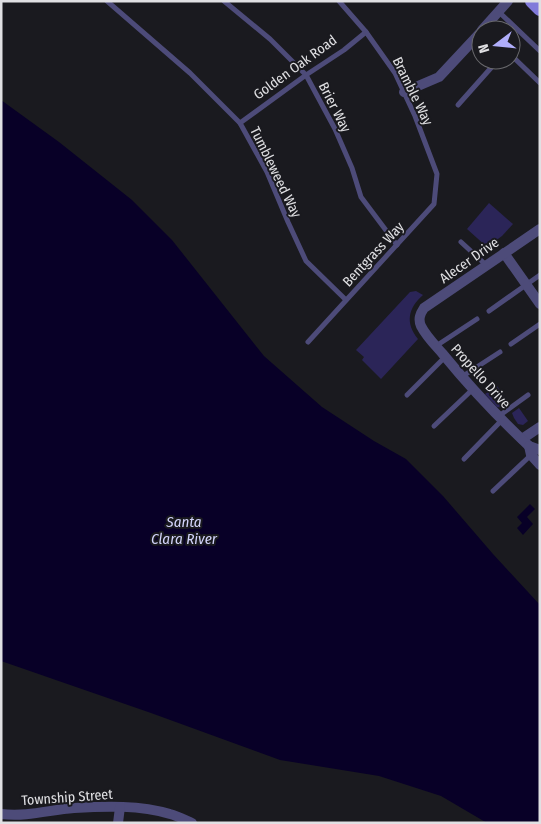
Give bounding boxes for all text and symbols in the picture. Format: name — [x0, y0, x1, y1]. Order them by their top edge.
north arrow — [471, 20, 521, 70]
street label: Golden Oak Road — [250, 32, 340, 103]
text: N — [475, 42, 493, 55]
street label: Bramble Way — [389, 54, 437, 129]
street label: Brier Way — [315, 79, 355, 136]
street label: Tumbleweed Way — [246, 124, 305, 221]
street label: Bentgrass Way — [339, 218, 408, 290]
street label: Alecer Drive — [436, 234, 502, 287]
street label: Propello Drive — [447, 341, 514, 412]
water label: Santa Clara River — [151, 513, 218, 548]
street label: Township Street — [21, 786, 114, 809]

